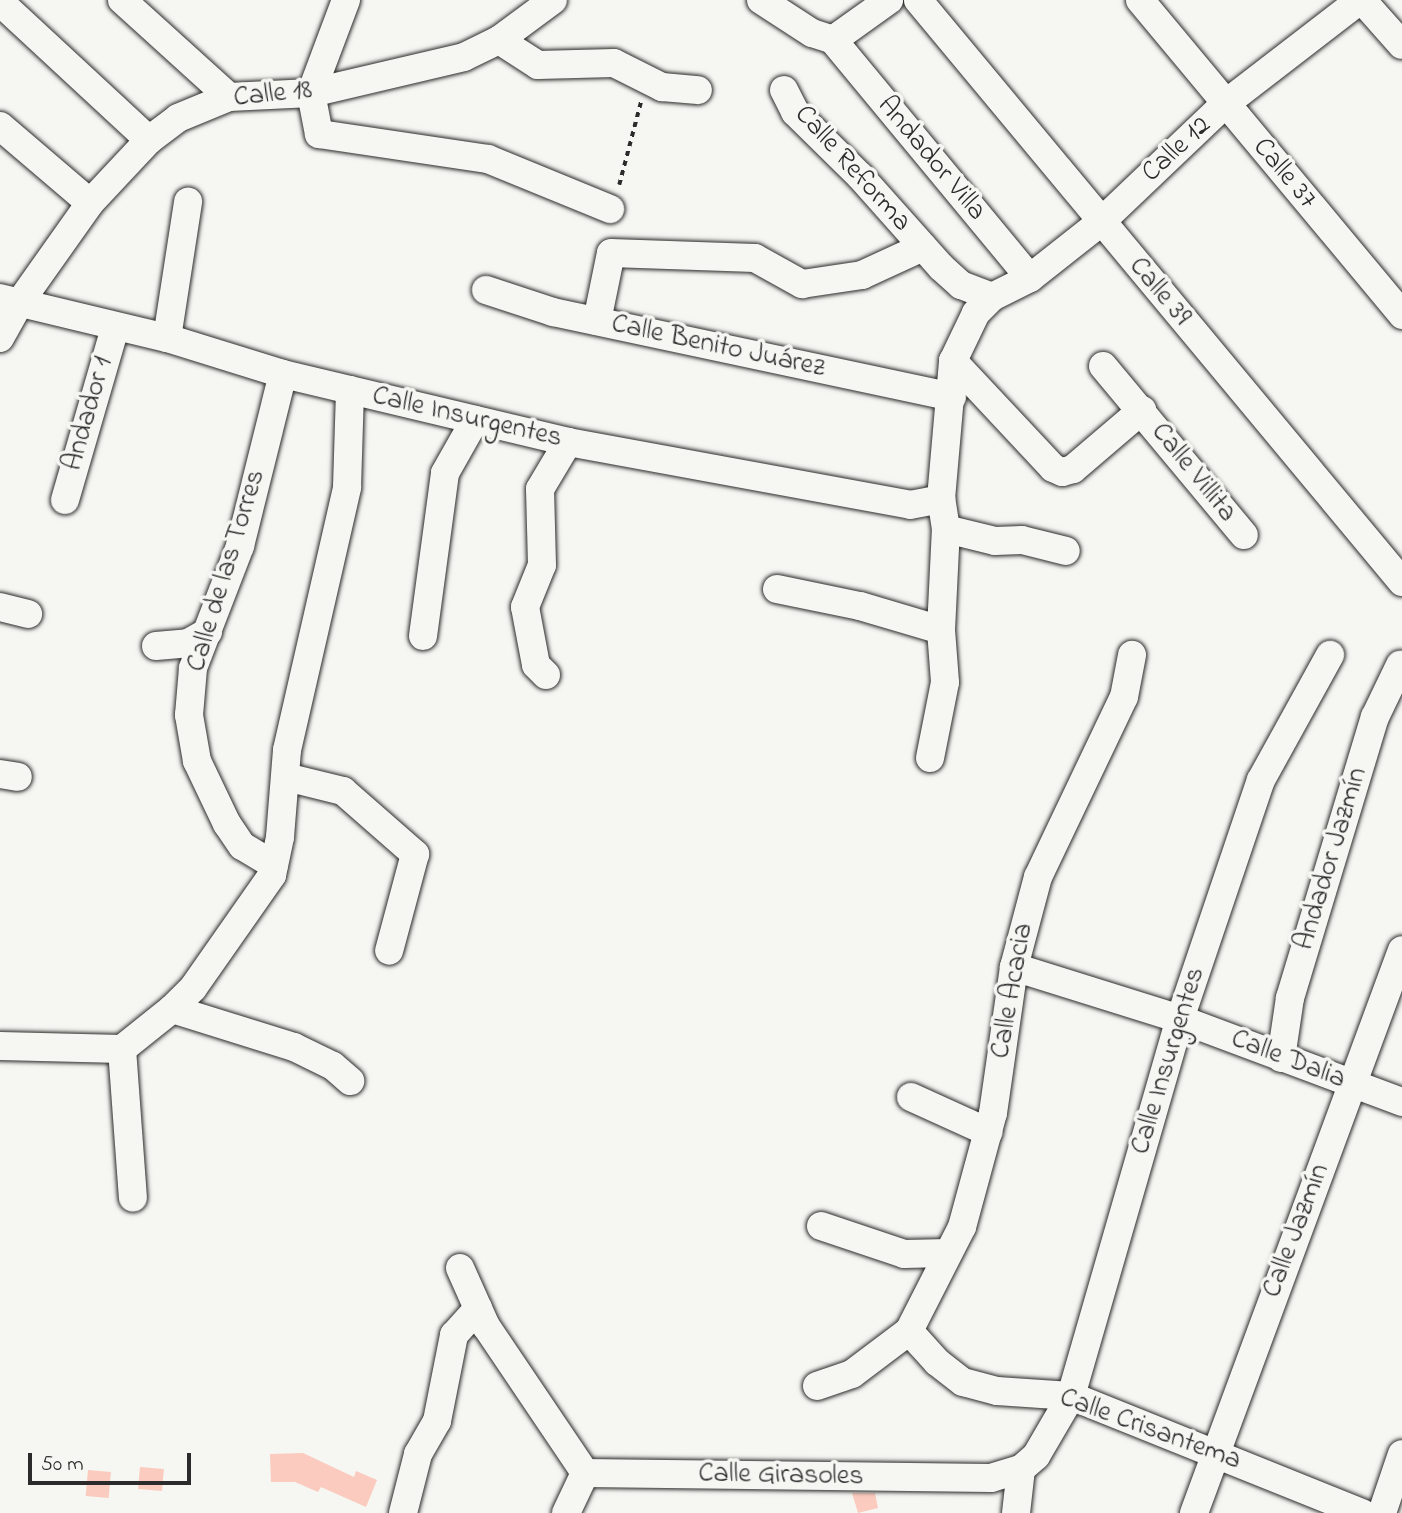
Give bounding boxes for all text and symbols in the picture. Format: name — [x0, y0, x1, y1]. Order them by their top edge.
street label: Calle 18 — [232, 74, 314, 116]
street label: Andador Villa — [869, 90, 993, 228]
street label: Calle Reforma — [786, 99, 918, 239]
street label: Calle 12 — [1135, 110, 1219, 190]
street label: Calle 37 — [1245, 132, 1323, 216]
street label: Calle 39 — [1121, 251, 1197, 333]
street label: Calle Benito Juárez — [608, 308, 828, 386]
street label: Andador 1 — [57, 353, 121, 475]
street label: Calle Insurgentes — [369, 380, 565, 456]
street label: Calle Villita — [1143, 417, 1243, 529]
street label: Calle de las Torres — [180, 466, 274, 676]
street label: Andador Jazmín — [1288, 764, 1376, 954]
street label: Calle Acacia — [985, 921, 1041, 1061]
street label: Calle Insurgentes — [1125, 963, 1213, 1159]
street label: Calle Dalia — [1226, 1023, 1350, 1097]
street label: Calle Jazmín — [1256, 1159, 1338, 1303]
street label: Calle Crisantema — [1055, 1382, 1245, 1478]
scale bar — [32, 1440, 194, 1484]
text: 50 m — [41, 1450, 84, 1480]
street label: Calle Girasoles — [698, 1458, 864, 1494]

